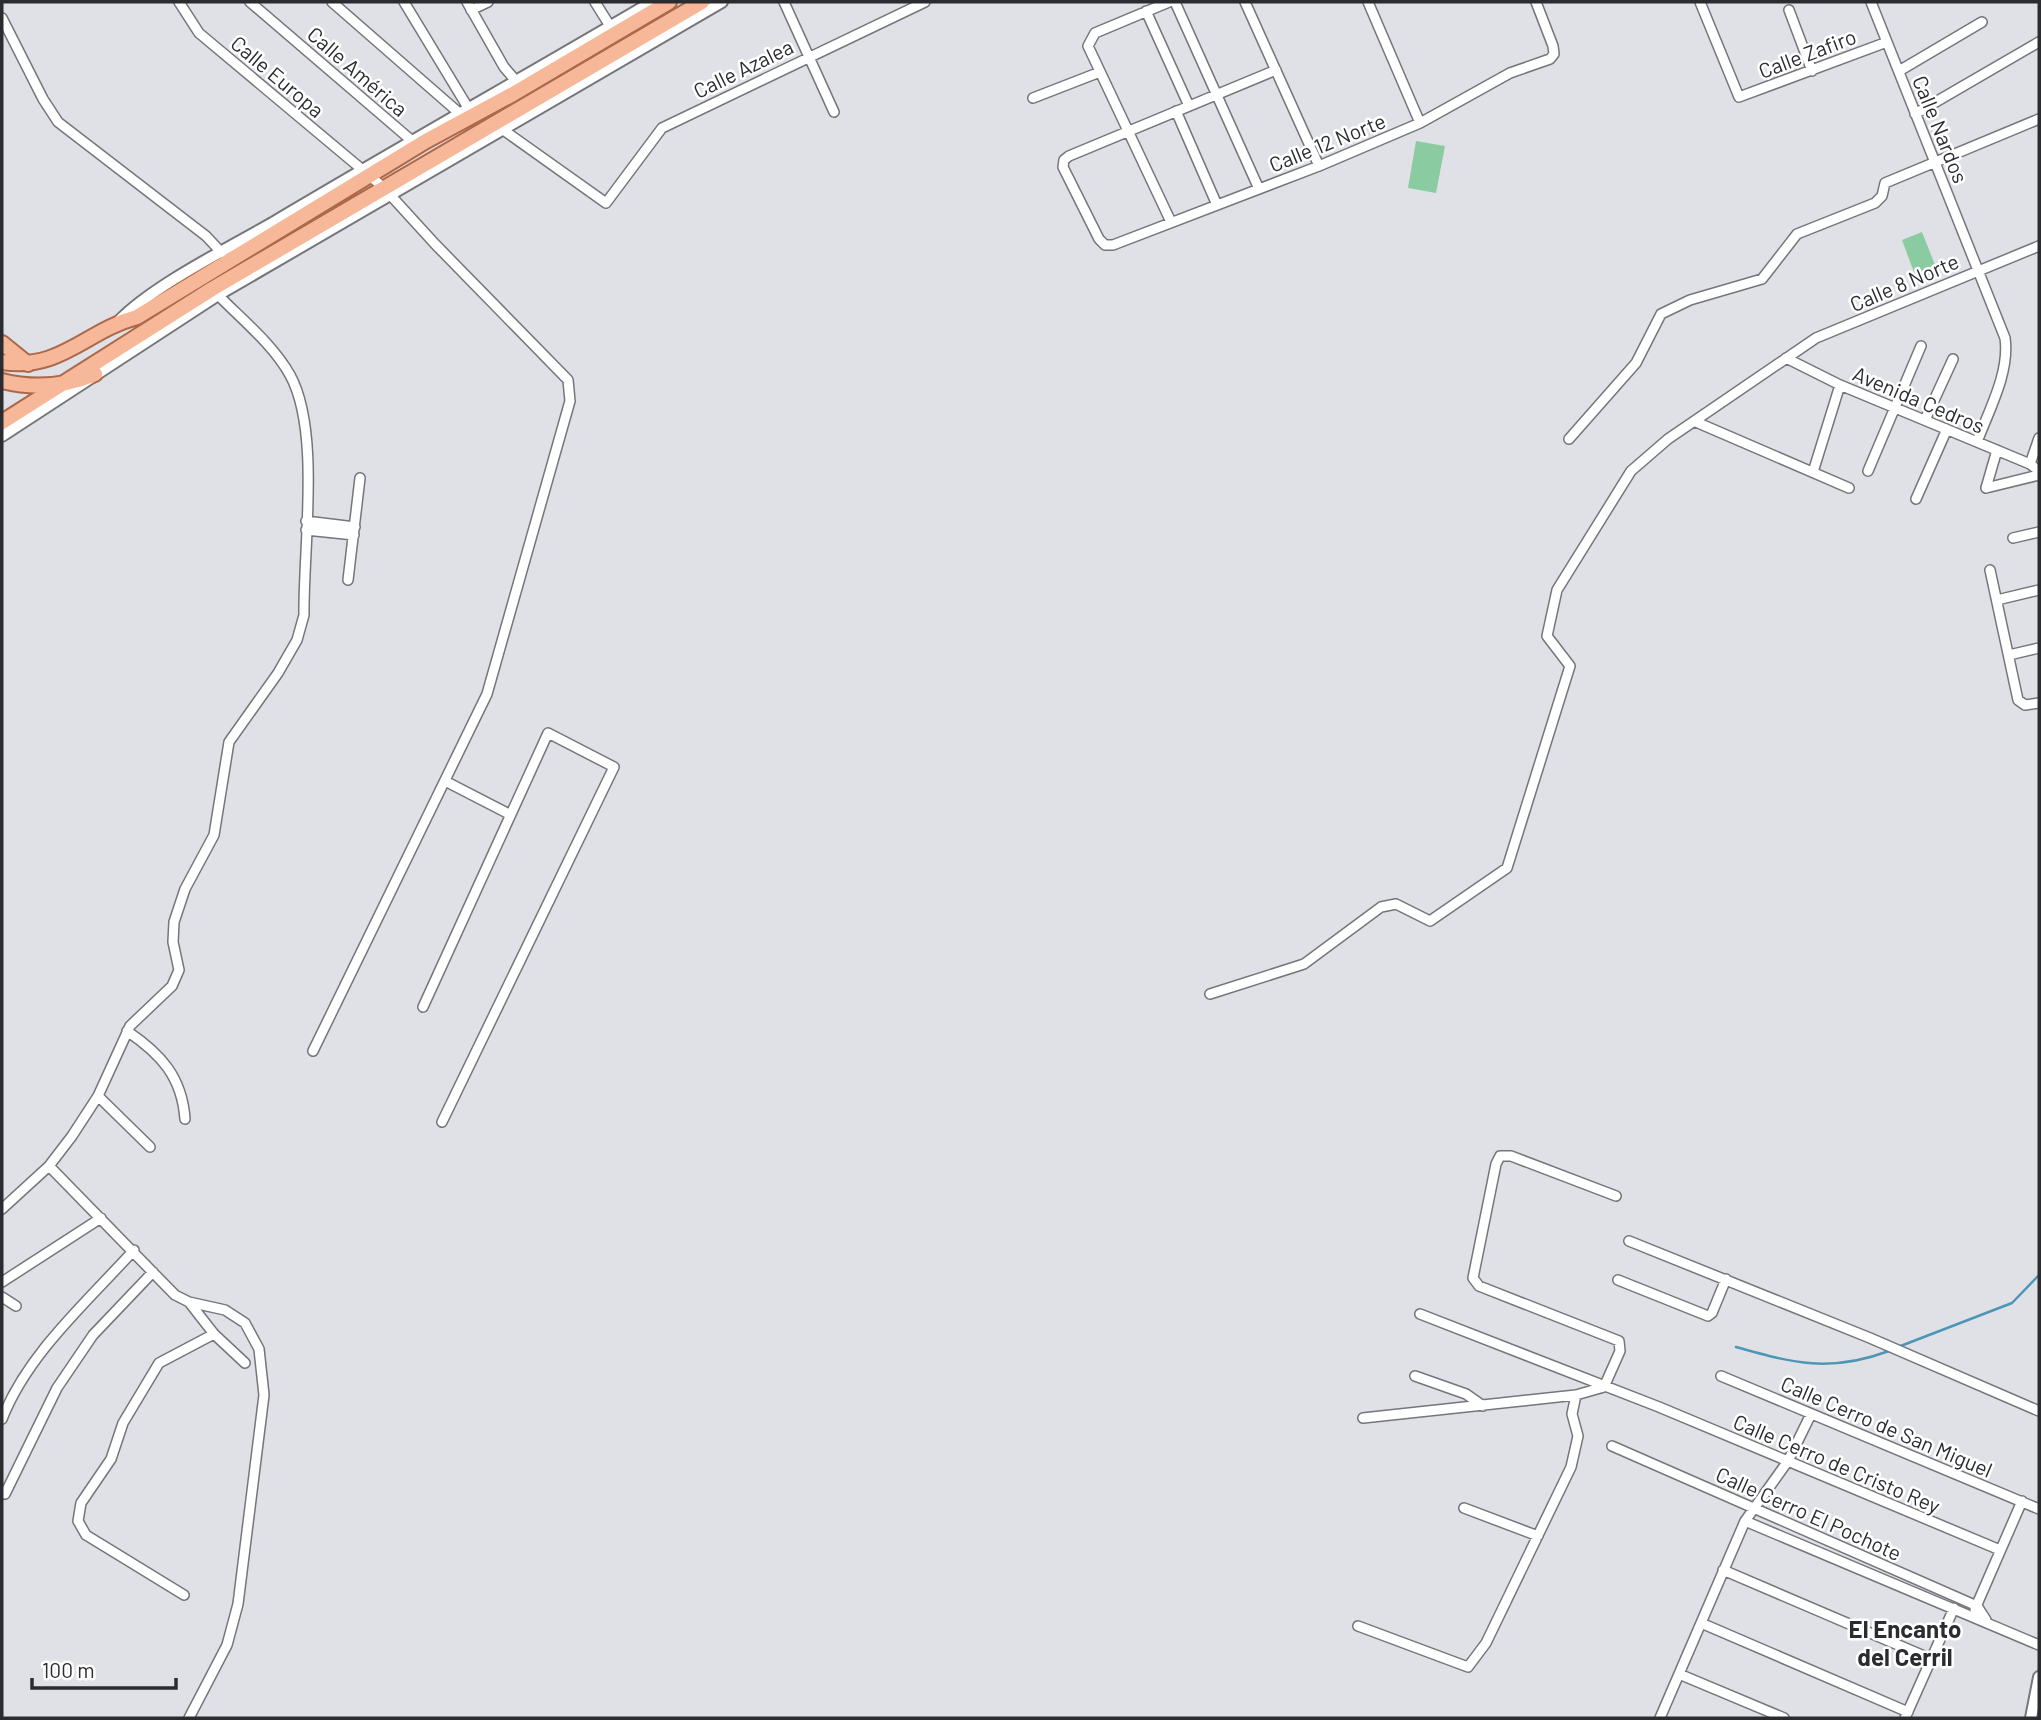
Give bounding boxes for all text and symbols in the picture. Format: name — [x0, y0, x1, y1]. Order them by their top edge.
street label: Calle América — [303, 21, 413, 121]
street label: Calle Zafiro — [1755, 23, 1859, 83]
street label: Calle Europa — [226, 30, 330, 122]
street label: Calle Azalea — [689, 33, 797, 103]
street label: Calle Nardos — [1908, 72, 1974, 186]
street label: Calle 12 Norte — [1265, 107, 1389, 177]
street label: Calle 8 Norte — [1846, 248, 1962, 316]
street label: Avenida Cedros — [1849, 360, 1989, 438]
street label: Calle Cerro de San Miguel — [1777, 1370, 1997, 1482]
street label: Calle Cerro de Cristo Rey — [1730, 1408, 1944, 1518]
street label: Calle Cerro El Pochote — [1712, 1461, 1906, 1565]
district label: El Encanto del Cerril — [1849, 1614, 1961, 1671]
scale bar — [32, 1646, 175, 1690]
text: 100 m — [42, 1657, 95, 1682]

